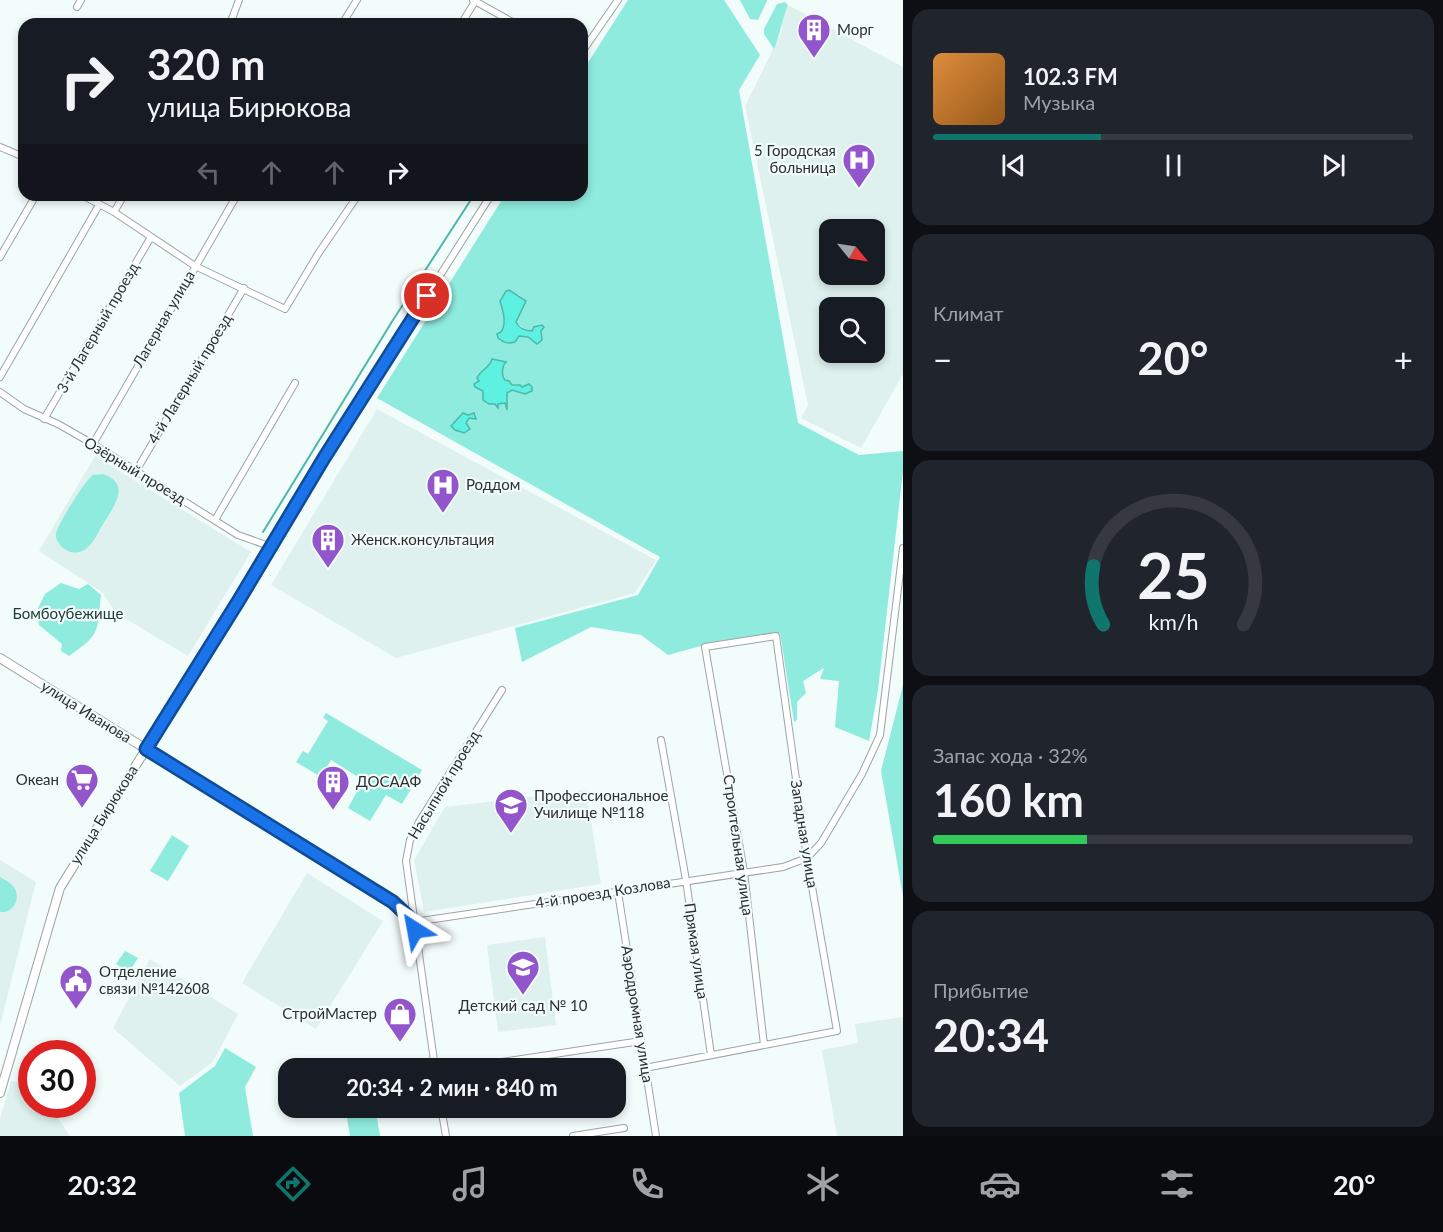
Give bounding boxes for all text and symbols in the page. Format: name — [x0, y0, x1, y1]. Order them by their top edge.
building icon: Морг — [796, 12, 832, 59]
place label: Морг — [837, 20, 874, 38]
text: 320 m — [147, 39, 265, 89]
icon: right — [48, 42, 126, 120]
text: 102.3 FM — [1023, 63, 1118, 90]
text: улица Бирюкова — [147, 90, 352, 123]
text: Музыка — [1023, 90, 1095, 114]
place label: 5 Городская больница — [754, 141, 836, 176]
hospital icon: 5 Городская больница — [841, 142, 877, 189]
icon: previous — [997, 149, 1030, 182]
icon: pause — [1157, 149, 1190, 182]
icon: next — [1317, 149, 1350, 182]
icon: left — [192, 156, 225, 189]
icon: ahead — [255, 156, 288, 189]
icon: ahead — [318, 156, 351, 189]
icon: right — [381, 156, 414, 189]
north arrow — [819, 219, 885, 285]
map controls — [819, 219, 885, 363]
street label: 3-й Лагерный проезд — [52, 259, 142, 396]
street label: Лагерная улица — [128, 267, 198, 371]
pin — [401, 270, 452, 321]
icon: arrive — [410, 279, 443, 312]
button: search — [819, 297, 885, 363]
text: Климат — [933, 301, 1004, 325]
street label: 4-й Лагерный проезд — [143, 310, 235, 447]
text: 20° — [1138, 331, 1208, 385]
text: − — [933, 339, 952, 379]
text: + — [1394, 339, 1413, 379]
street label: Озёрный проезд — [81, 433, 190, 508]
hospital icon: Роддом — [425, 467, 461, 514]
place label: Роддом — [466, 475, 520, 493]
building icon: Женск.консультация — [310, 522, 346, 569]
place label: Женск.консультация — [351, 530, 494, 548]
text: 25 — [1137, 537, 1209, 612]
park label: Бомбоубежище — [13, 604, 124, 622]
text: km/h — [1148, 609, 1198, 635]
street label: улица Иванова — [38, 676, 135, 746]
street label: Насыпной проезд — [404, 727, 483, 842]
text: Запас хода · 32% — [933, 743, 1088, 767]
supermarket icon: Океан — [64, 762, 100, 809]
street label: улица Бирюкова — [65, 762, 141, 867]
building icon: ДОСААФ — [315, 764, 351, 811]
place label: Океан — [16, 770, 59, 788]
place label: ДОСААФ — [356, 772, 421, 790]
street label: Строительная улица — [720, 773, 758, 916]
text: 160 km — [933, 773, 1084, 827]
street label: Западная улица — [788, 778, 822, 889]
place label: Профессиональное Училище №118 — [534, 786, 668, 821]
school or university icon: Профессиональное Училище №118 — [493, 787, 529, 834]
street label: 4-й проезд Козлова — [534, 872, 672, 912]
position arrow — [383, 898, 447, 962]
street label: Прямая улица — [681, 902, 713, 1000]
street label: Аэродромная улица — [618, 944, 658, 1084]
school or university icon: Детский сад № 10 — [505, 949, 541, 996]
place label: Отделение связи №142608 — [99, 962, 210, 997]
public building icon: Отделение связи №142608 — [58, 963, 94, 1010]
text: Прибытие — [933, 978, 1029, 1002]
shop icon: СтройМастер — [382, 996, 418, 1043]
place label: Детский сад № 10 — [459, 996, 588, 1014]
place label: СтройМастер — [282, 1004, 377, 1022]
text: 20:34 — [933, 1008, 1049, 1062]
speed limit sign: 30 — [18, 1040, 96, 1118]
text: 20:34 · 2 мин · 840 m — [346, 1074, 558, 1101]
icon: directions — [272, 1163, 314, 1205]
icon: music — [449, 1163, 491, 1205]
icon: phone — [626, 1163, 668, 1205]
icon: climate — [802, 1163, 844, 1205]
icon: car — [979, 1163, 1021, 1205]
icon: filters — [1156, 1163, 1198, 1205]
text: 20:32 — [67, 1168, 137, 1201]
text: 20° — [1333, 1168, 1375, 1201]

